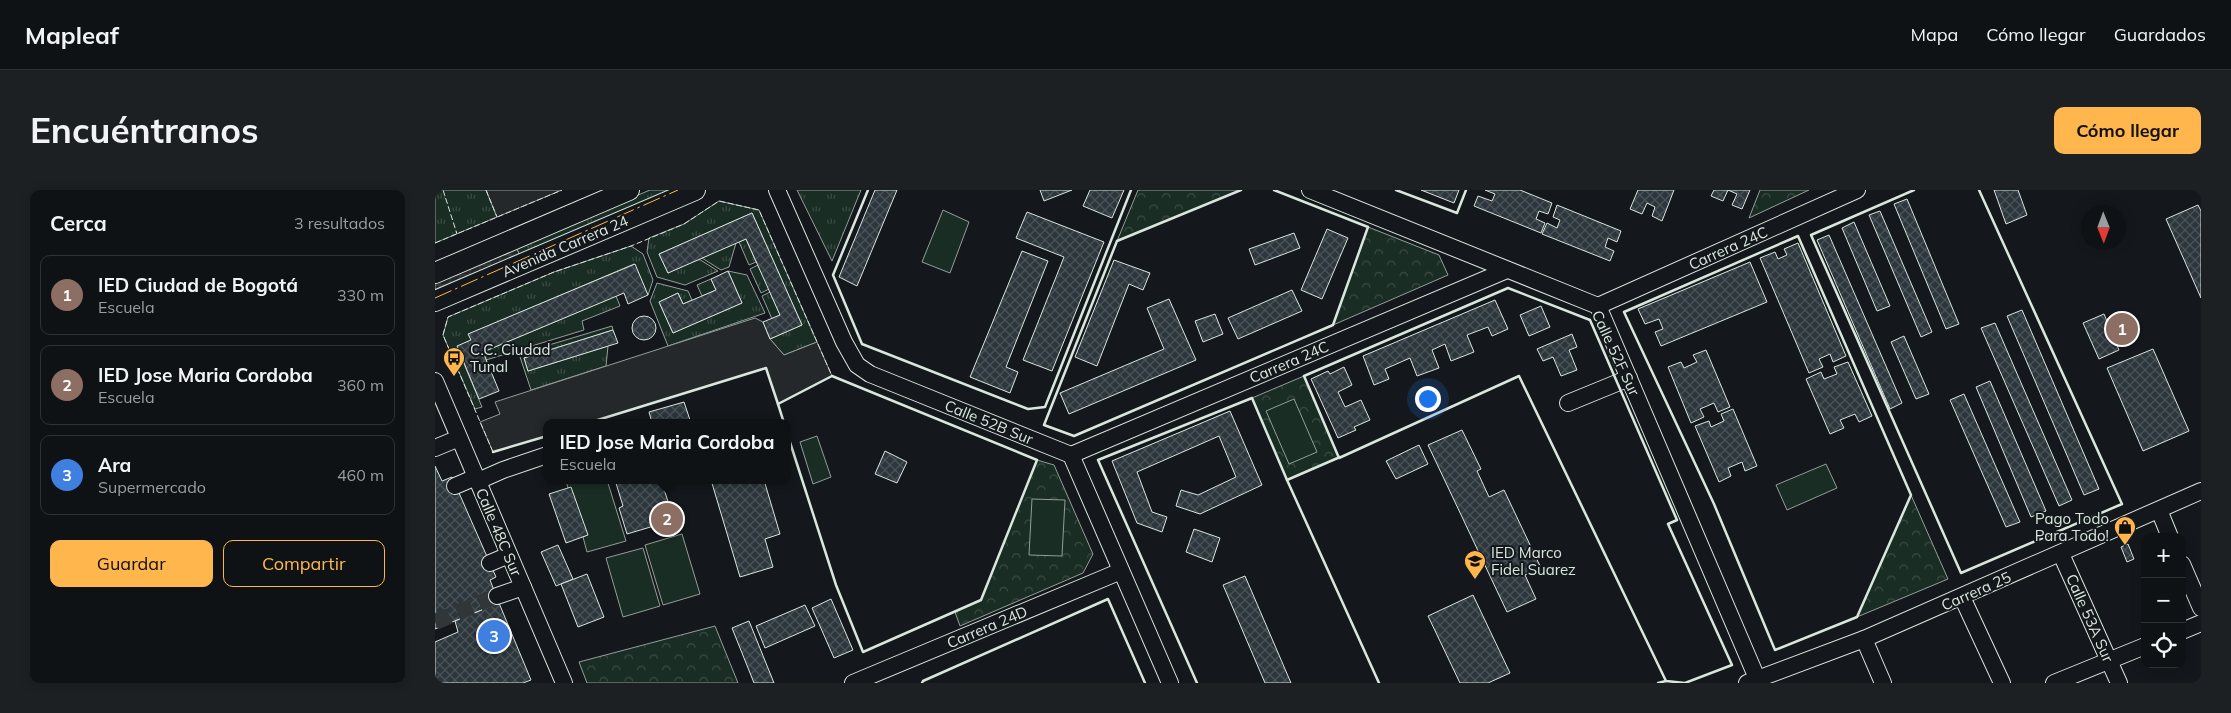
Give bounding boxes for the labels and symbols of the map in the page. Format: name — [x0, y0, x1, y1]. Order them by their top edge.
north arrow — [2081, 205, 2126, 250]
street label: Avenida Carrera 24 — [499, 211, 631, 281]
street label: Carrera 24C — [1686, 222, 1770, 274]
street label: Calle 52F Sur — [1588, 307, 1644, 399]
pin: 1 — [2106, 310, 2138, 348]
street label: Carrera 24C — [1246, 337, 1332, 387]
place label: C.C. Ciudad Tunal — [470, 340, 551, 376]
bus stop icon: C.C. Ciudad Tunal — [442, 346, 466, 377]
your location — [1415, 386, 1441, 412]
street label: Calle 52B Sur — [942, 396, 1037, 449]
street label: Calle 48C Sur — [472, 485, 526, 579]
pin: 2 — [651, 500, 683, 538]
place label: Pago Todo Para Todo! — [2035, 509, 2109, 545]
shop icon: Pago Todo Para Todo! — [2113, 515, 2137, 546]
place label: IED Marco Fidel Suarez — [1491, 543, 1576, 579]
school or university icon: IED Marco Fidel Suarez — [1463, 549, 1487, 580]
street label: Carrera 25 — [1938, 567, 2014, 615]
street label: Calle 53A Sur — [2062, 571, 2118, 666]
street label: Carrera 24D — [944, 602, 1030, 652]
pin: 3 — [478, 617, 510, 655]

